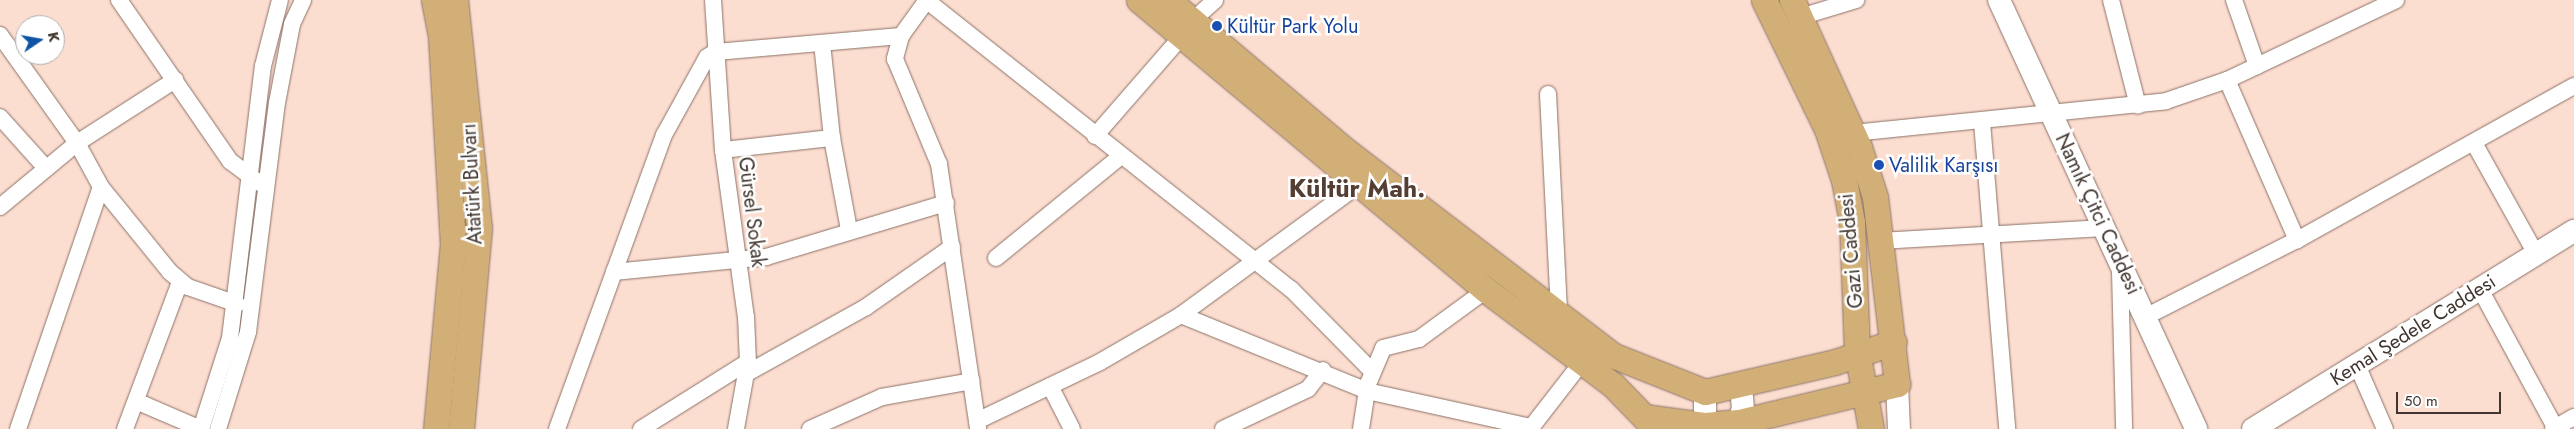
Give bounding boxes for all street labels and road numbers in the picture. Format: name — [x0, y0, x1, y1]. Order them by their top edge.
street label: Atatürk Bulvarı — [457, 123, 487, 245]
street label: Namık Çitci Caddesi — [2050, 130, 2146, 298]
street label: Gürsel Sokak — [733, 155, 771, 269]
street label: Gazi Caddesi — [1834, 193, 1868, 309]
street label: Kemal Şedele Caddesi — [2326, 269, 2500, 391]

